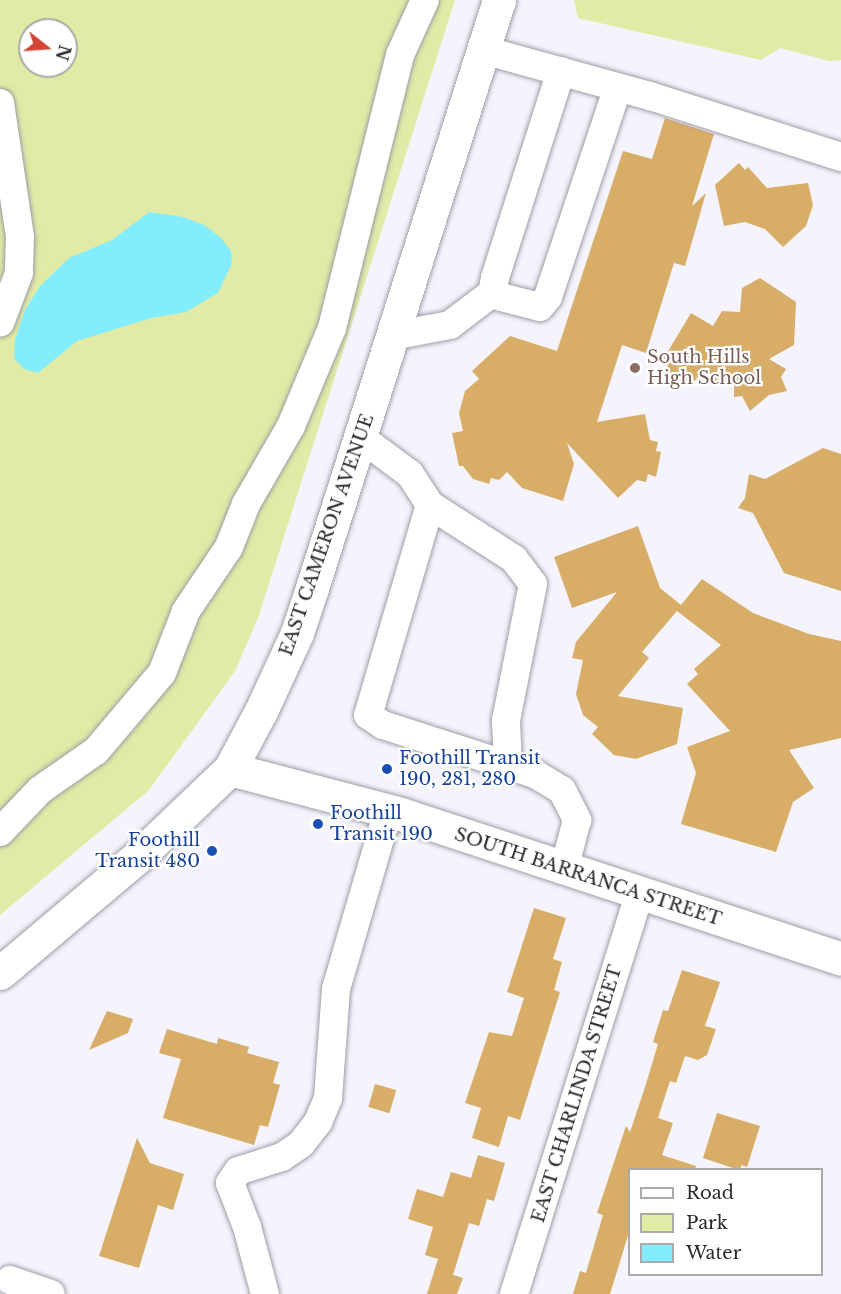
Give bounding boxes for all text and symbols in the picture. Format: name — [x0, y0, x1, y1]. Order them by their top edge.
north arrow — [18, 18, 78, 78]
text: N — [52, 43, 75, 63]
place label: South Hills High School — [647, 347, 761, 389]
marker: South Hills High School — [628, 361, 642, 375]
street label: EAST CAMERON AVENUE — [275, 411, 379, 659]
place label: Foothill Transit 190, 281, 280 — [399, 748, 541, 790]
marker: Foothill Transit 190, 281, 280 — [380, 762, 394, 776]
place label: Foothill Transit 190 — [330, 803, 433, 846]
marker: Foothill Transit 190 — [311, 817, 325, 831]
street label: SOUTH BARRANCA STREET — [451, 823, 725, 931]
place label: Foothill Transit 480 — [95, 830, 200, 872]
marker: Foothill Transit 480 — [205, 844, 219, 858]
street label: EAST CHARLINDA STREET — [527, 962, 627, 1226]
legend — [628, 1168, 823, 1276]
text: Road — [686, 1182, 734, 1204]
text: Park — [686, 1212, 728, 1234]
text: Water — [686, 1242, 741, 1264]

